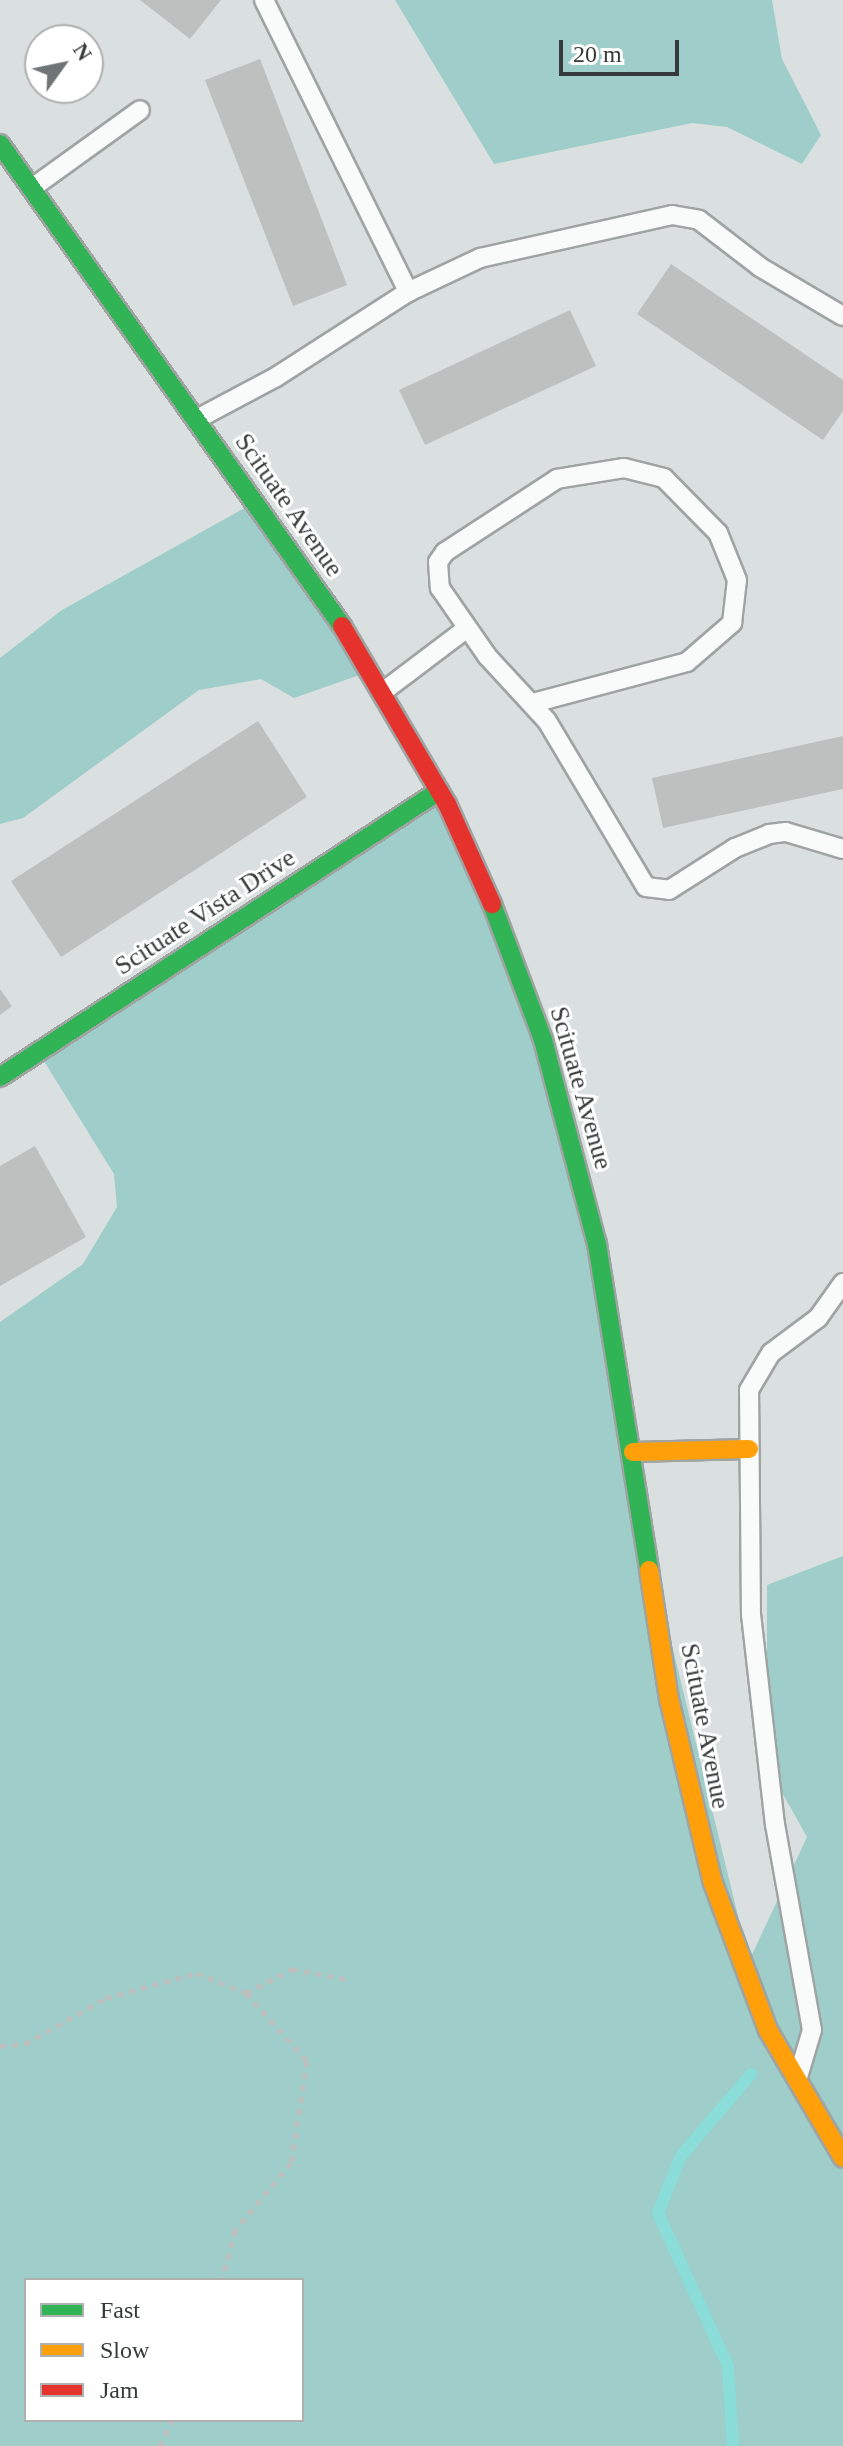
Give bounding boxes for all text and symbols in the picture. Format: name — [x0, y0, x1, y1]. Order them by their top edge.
north arrow — [24, 24, 104, 104]
scale bar — [563, 24, 683, 74]
text: N — [68, 38, 98, 65]
text: 20 m — [573, 41, 622, 67]
street label: Scituate Avenue — [228, 427, 350, 583]
street label: Scituate Vista Drive — [109, 842, 301, 982]
street label: Scituate Avenue — [543, 1002, 619, 1174]
street label: Scituate Avenue — [674, 1640, 736, 1812]
legend — [24, 2278, 304, 2422]
text: Fast — [100, 2297, 140, 2323]
text: Slow — [100, 2337, 149, 2363]
text: Jam — [100, 2377, 139, 2403]

